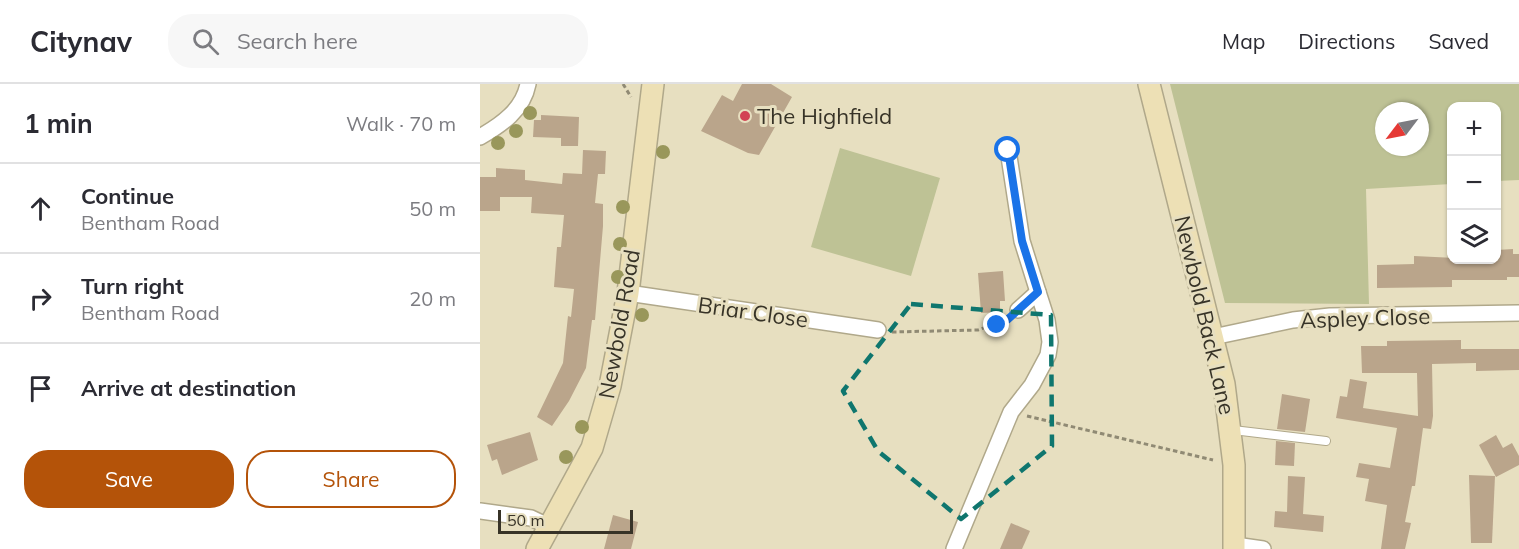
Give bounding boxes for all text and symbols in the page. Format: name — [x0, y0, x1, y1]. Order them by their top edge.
search box — [168, 14, 588, 68]
text: Citynav — [30, 24, 132, 59]
icon: search — [189, 25, 222, 58]
text: Search here — [237, 27, 358, 55]
text: Map — [1222, 28, 1265, 54]
text: Directions — [1298, 28, 1395, 54]
text: Saved — [1428, 28, 1489, 54]
place label: The Highfield — [757, 102, 892, 130]
north arrow — [1375, 102, 1429, 156]
map controls — [1447, 102, 1501, 264]
button: + — [1447, 102, 1501, 156]
text: 1 min — [24, 107, 93, 140]
marker: The Highfield — [738, 109, 752, 123]
text: Walk · 70 m — [346, 111, 456, 136]
route start — [994, 136, 1020, 162]
button: − — [1447, 156, 1501, 210]
text: Continue — [81, 182, 174, 210]
icon: ahead — [24, 192, 57, 225]
text: 50 m — [409, 196, 456, 221]
text: Bentham Road — [81, 210, 220, 235]
button: layers — [1447, 210, 1501, 264]
street label: Newbold Back Lane — [1168, 213, 1242, 417]
street label: Newbold Road — [592, 247, 646, 401]
text: Turn right — [81, 272, 184, 300]
icon: right — [24, 282, 57, 315]
text: 20 m — [409, 286, 456, 311]
street label: Briar Close — [696, 290, 810, 334]
text: Bentham Road — [81, 300, 220, 325]
street label: Aspley Close — [1299, 302, 1431, 334]
route end — [983, 311, 1009, 337]
icon: arrive — [24, 372, 57, 405]
text: Arrive at destination — [81, 374, 296, 402]
button: Save — [24, 450, 234, 508]
button: Share — [246, 450, 456, 508]
scale bar — [498, 507, 633, 534]
text: 50 m — [507, 510, 544, 530]

